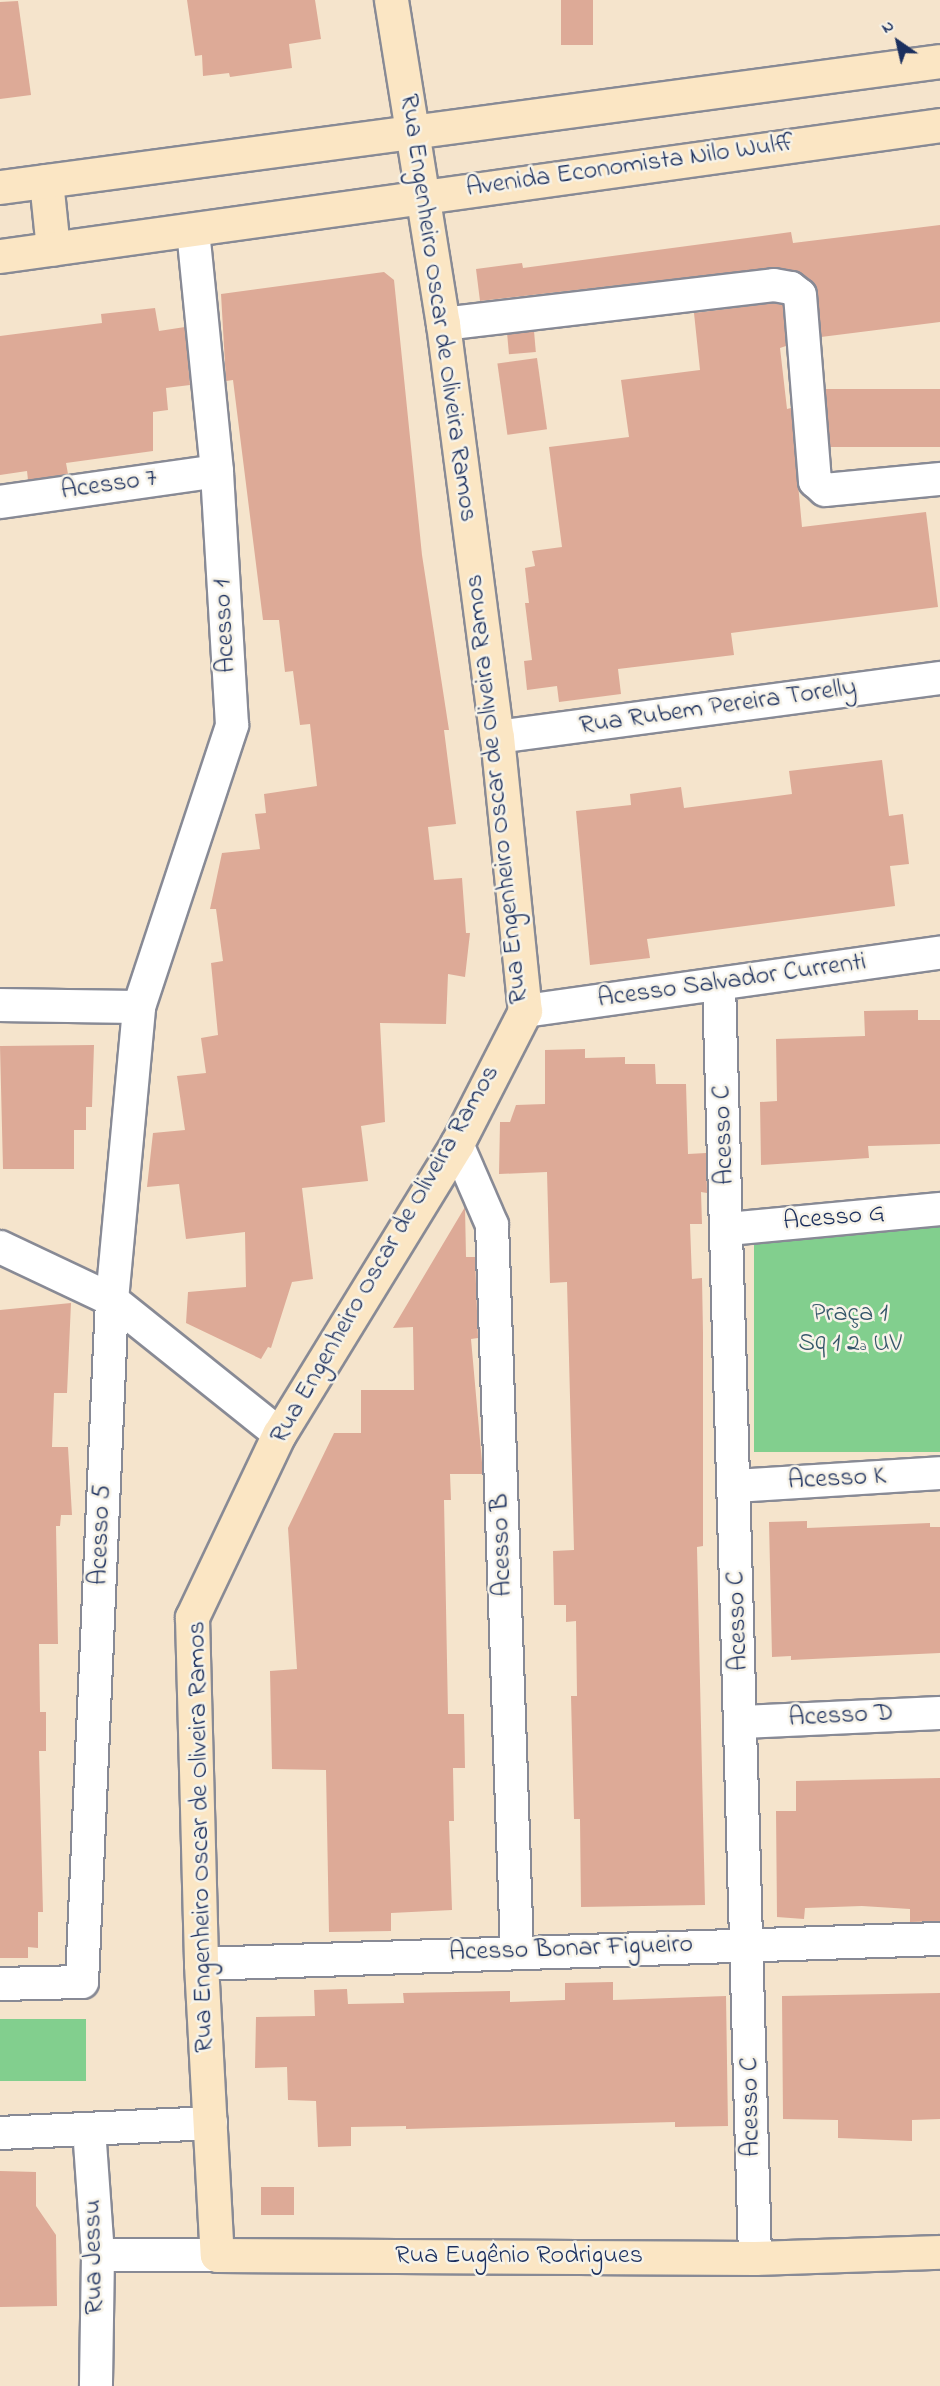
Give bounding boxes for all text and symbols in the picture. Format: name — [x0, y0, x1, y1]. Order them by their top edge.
north arrow — [868, 12, 928, 72]
text: N — [877, 14, 899, 40]
street label: Rua Engenheiro Oscar de Oliveira Ramos — [392, 92, 482, 524]
street label: Avenida Economista Nilo Wulff — [464, 129, 796, 205]
street label: Acesso 7 — [59, 464, 159, 508]
street label: Rua Engenheiro Oscar de Oliveira Ramos — [460, 573, 536, 1005]
street label: Acesso 1 — [208, 578, 244, 674]
street label: Rua Rubem Pereira Torelly — [578, 673, 858, 743]
street label: Acesso Salvador Currenti — [596, 948, 868, 1016]
street label: Rua Engenheiro Oscar de Oliveira Ramos — [265, 1060, 507, 1450]
street label: Acesso C — [708, 1085, 742, 1185]
street label: Acesso G — [782, 1199, 886, 1239]
park label: Praça 1 Sq 1 2ª UV — [798, 1299, 902, 1360]
street label: Acesso K — [787, 1462, 887, 1498]
street label: Acesso 5 — [85, 1484, 119, 1586]
street label: Acesso B — [486, 1493, 520, 1597]
street label: Acesso C — [722, 1571, 756, 1671]
street label: Rua Engenheiro Oscar de Oliveira Ramos — [183, 1621, 221, 2053]
street label: Acesso D — [788, 1699, 894, 1735]
street label: Acesso Bonar Figueiro — [448, 1930, 694, 1970]
street label: Acesso C — [736, 2057, 768, 2157]
street label: Rua Jessu — [78, 2199, 112, 2315]
street label: Rua Eugênio Rodrigues — [395, 2241, 643, 2273]

